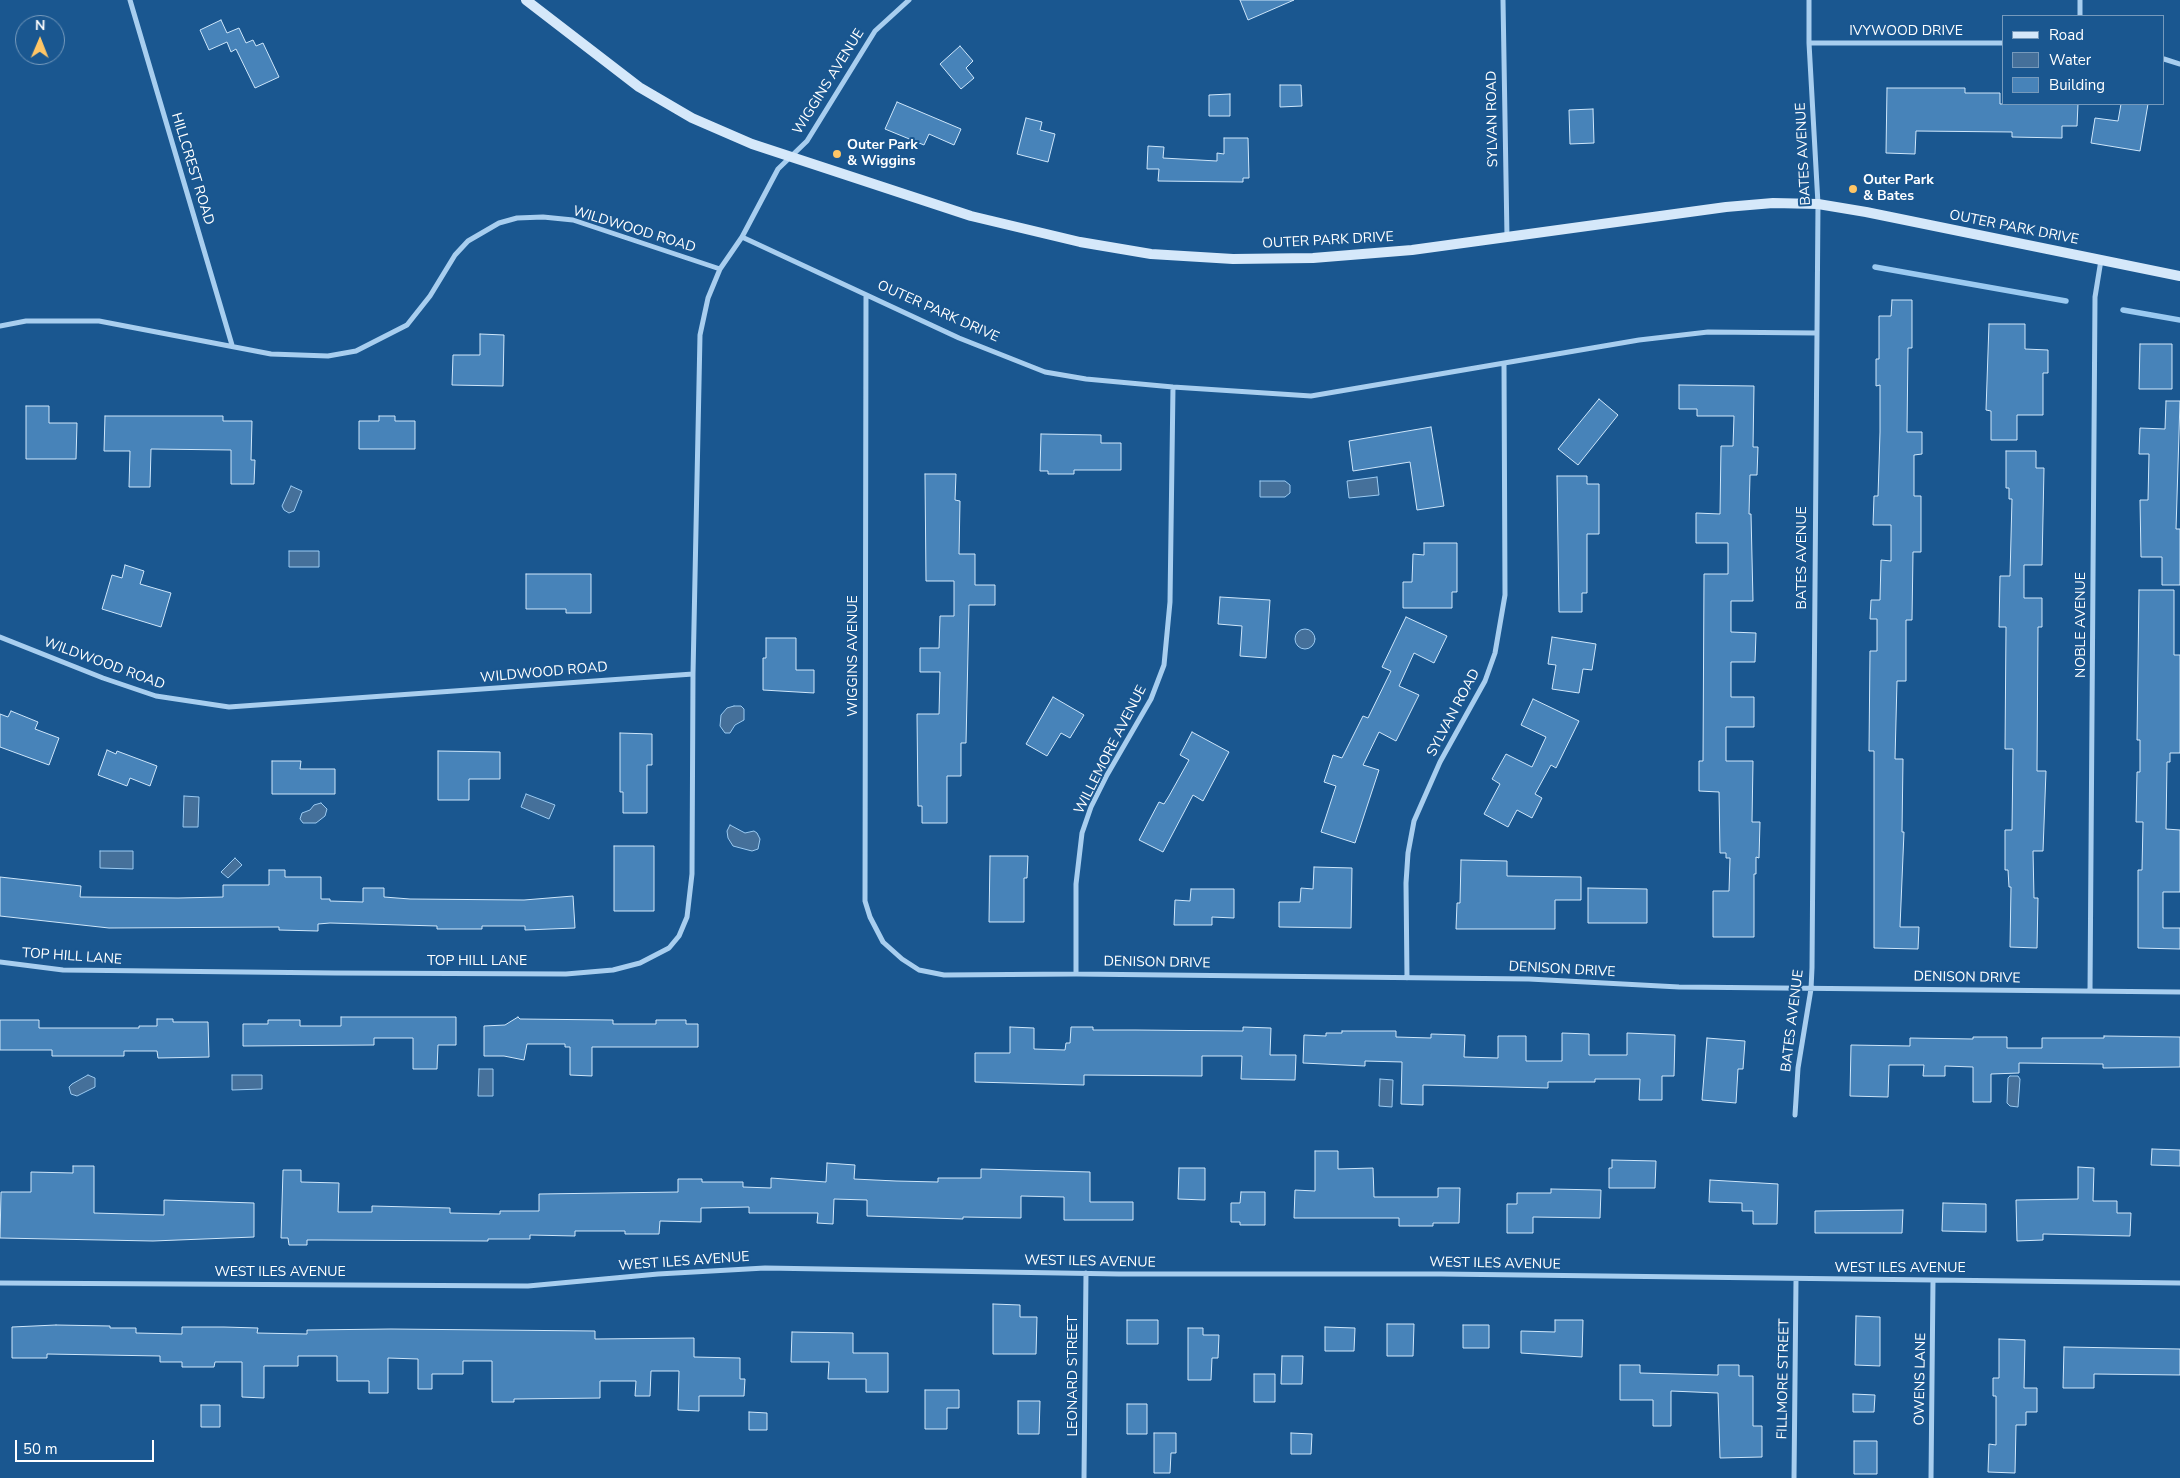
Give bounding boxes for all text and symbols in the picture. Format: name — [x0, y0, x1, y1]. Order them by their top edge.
north arrow — [15, 15, 65, 65]
legend — [2002, 15, 2165, 105]
text: N — [35, 16, 46, 35]
street label: IVYWOOD DRIVE — [1849, 24, 1963, 40]
text: Road — [2049, 25, 2084, 45]
street label: WIGGINS AVENUE — [790, 26, 868, 138]
text: Water — [2049, 50, 2091, 70]
street label: SYLVAN ROAD — [1484, 71, 1502, 167]
text: Building — [2049, 75, 2105, 95]
street label: BATES AVENUE — [1793, 102, 1815, 206]
street label: HILLCREST ROAD — [167, 111, 217, 227]
place label: Outer Park & Wiggins — [847, 138, 918, 170]
marker: Outer Park & Wiggins — [831, 148, 843, 160]
place label: Outer Park & Bates — [1863, 173, 1934, 206]
marker: Outer Park & Bates — [1847, 183, 1859, 195]
street label: WILDWOOD ROAD — [570, 203, 698, 257]
street label: OUTER PARK DRIVE — [1948, 207, 2080, 249]
street label: OUTER PARK DRIVE — [1262, 229, 1394, 253]
street label: OUTER PARK DRIVE — [875, 278, 1001, 346]
street label: BATES AVENUE — [1795, 506, 1811, 610]
street label: NOBLE AVENUE — [2074, 572, 2090, 678]
street label: WIGGINS AVENUE — [846, 595, 862, 717]
street label: WILDWOOD ROAD — [41, 634, 167, 694]
street label: WILDWOOD ROAD — [480, 659, 608, 687]
street label: SYLVAN ROAD — [1424, 666, 1484, 760]
street label: WILLEMORE AVENUE — [1071, 683, 1151, 817]
street label: TOP HILL LANE — [21, 945, 123, 969]
street label: TOP HILL LANE — [427, 954, 527, 970]
street label: DENISON DRIVE — [1103, 954, 1211, 972]
street label: DENISON DRIVE — [1508, 959, 1616, 981]
street label: BATES AVENUE — [1778, 969, 1808, 1073]
street label: DENISON DRIVE — [1913, 969, 2021, 987]
street label: WEST ILES AVENUE — [618, 1249, 750, 1275]
street label: WEST ILES AVENUE — [1024, 1252, 1156, 1272]
street label: WEST ILES AVENUE — [1429, 1254, 1561, 1274]
street label: WEST ILES AVENUE — [1834, 1261, 1966, 1277]
street label: WEST ILES AVENUE — [214, 1265, 346, 1281]
street label: LEONARD STREET — [1066, 1315, 1082, 1437]
street label: FILLMORE STREET — [1775, 1318, 1793, 1440]
street label: OWENS LANE — [1912, 1333, 1930, 1425]
scale bar — [18, 1430, 156, 1462]
text: 50 m — [23, 1439, 58, 1459]

